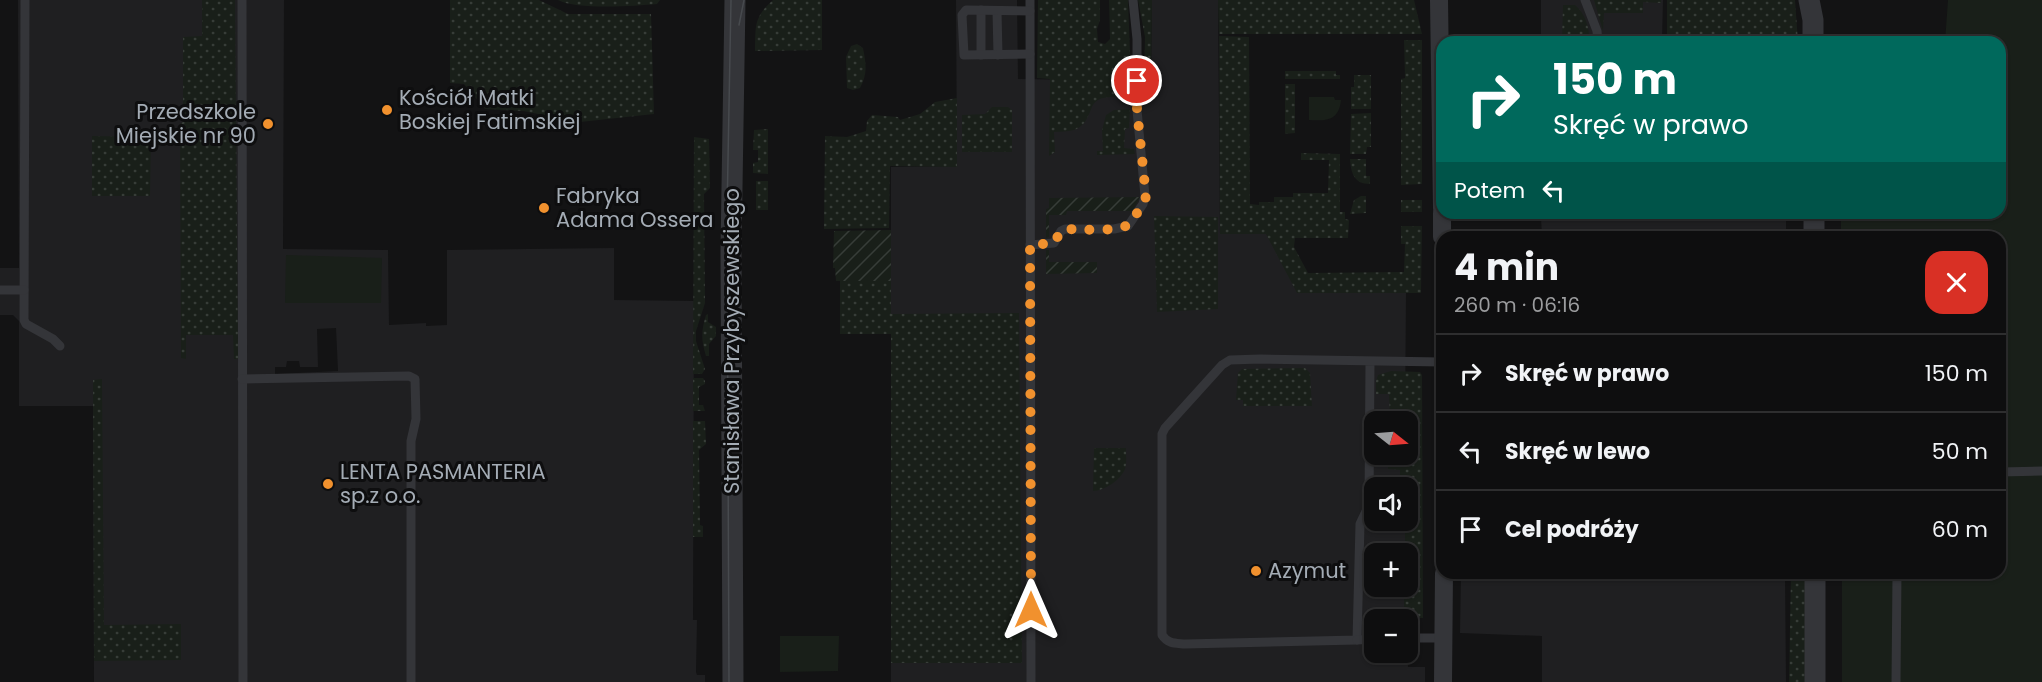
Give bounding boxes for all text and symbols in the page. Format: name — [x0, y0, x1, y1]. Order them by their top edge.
text: 150 m — [1553, 50, 1677, 109]
pin — [1111, 55, 1162, 106]
icon: right — [1454, 60, 1532, 138]
icon: arrive — [1120, 64, 1153, 97]
place label: Kościół Matki Boskiej Fatimskiej — [399, 83, 580, 136]
place label: Przedszkole Miejskie nr 90 — [116, 97, 256, 150]
marker: Kościół Matki Boskiej Fatimskiej — [380, 103, 394, 117]
text: Skręć w prawo — [1553, 106, 1749, 143]
marker: Przedszkole Miejskie nr 90 — [261, 117, 275, 131]
icon: left — [1537, 174, 1570, 207]
text: Potem — [1454, 175, 1525, 206]
place label: Fabryka Adama Ossera — [556, 181, 713, 234]
street label: Stanisława Przybyszewskiego — [717, 188, 746, 494]
marker: Fabryka Adama Ossera — [537, 201, 551, 215]
text: 4 min — [1454, 242, 1559, 293]
button: close — [1925, 251, 1988, 314]
text: 260 m · 06:16 — [1454, 291, 1580, 319]
icon: right — [1454, 357, 1487, 390]
text: Skręć w prawo — [1505, 358, 1669, 389]
text: 150 m — [1925, 358, 1988, 389]
north arrow — [1364, 411, 1418, 465]
map controls — [1364, 411, 1418, 663]
icon: left — [1454, 435, 1487, 468]
text: Skręć w lewo — [1505, 436, 1650, 467]
text: 50 m — [1932, 436, 1988, 467]
place label: LENTA PASMANTERIA sp.z o.o. — [340, 457, 546, 510]
marker: LENTA PASMANTERIA sp.z o.o. — [321, 477, 335, 491]
button: sound — [1364, 477, 1418, 531]
icon: arrive — [1454, 513, 1487, 546]
text: Cel podróży — [1505, 514, 1639, 545]
text: 60 m — [1932, 514, 1988, 545]
button: + — [1364, 543, 1418, 597]
place label: Azymut — [1268, 556, 1346, 585]
marker: Azymut — [1249, 564, 1263, 578]
position arrow — [999, 578, 1063, 642]
button: − — [1364, 609, 1418, 663]

